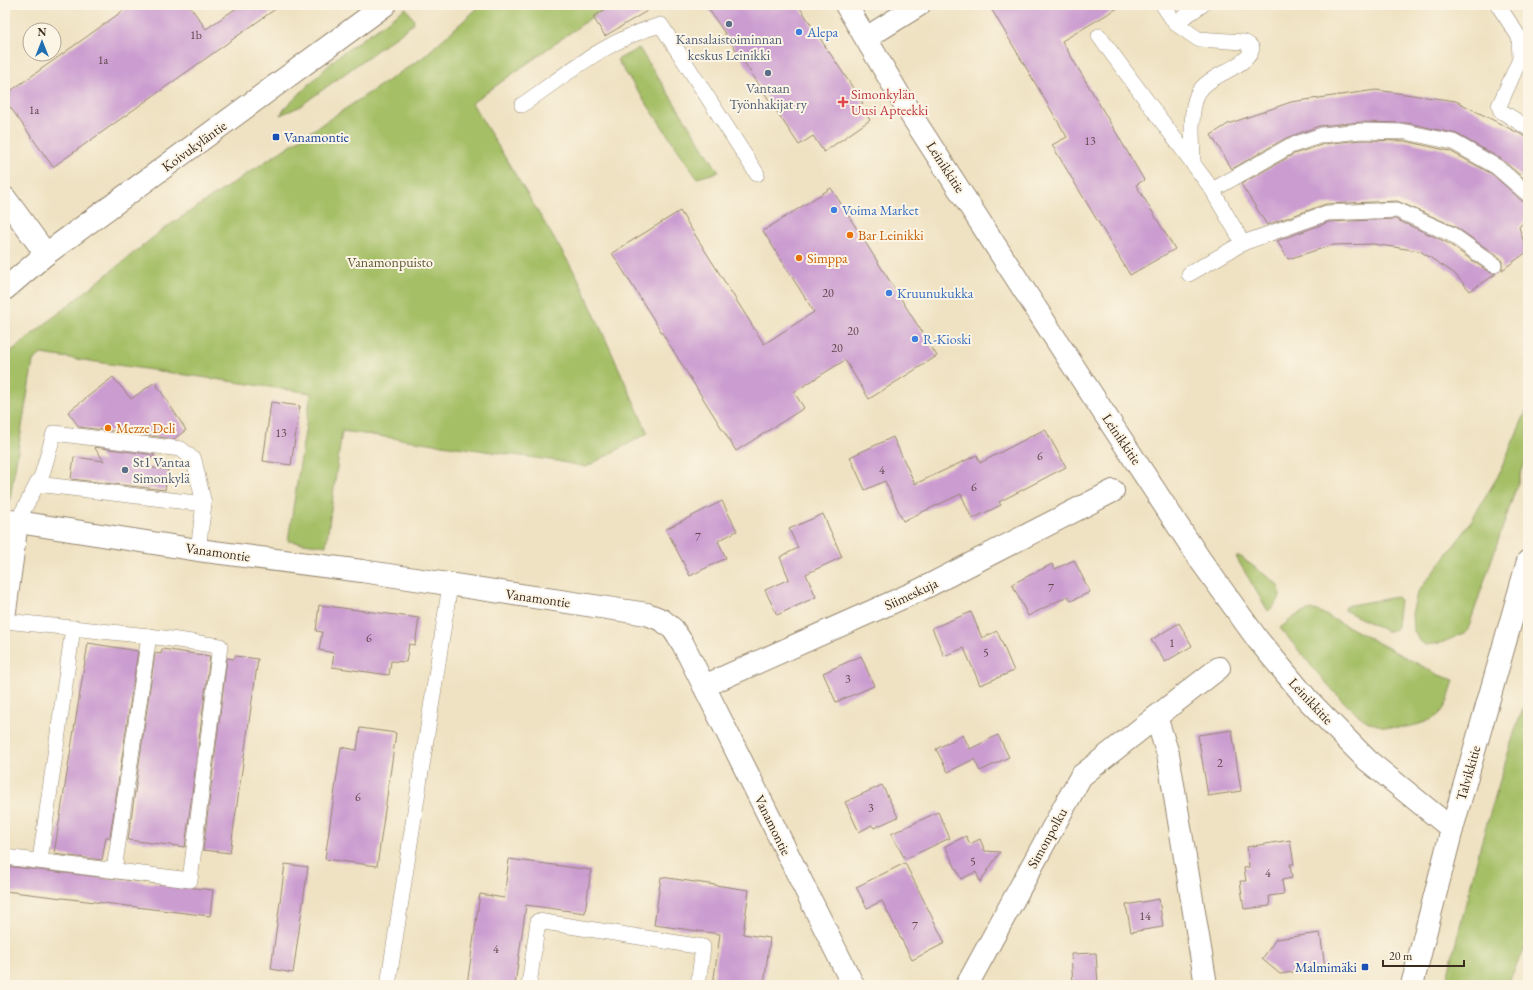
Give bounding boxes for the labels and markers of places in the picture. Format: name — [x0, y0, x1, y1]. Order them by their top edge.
marker: Kansalaistoiminnan keskus Leinikki — [724, 19, 734, 29]
place label: Alepa — [806, 23, 838, 41]
marker: Alepa — [794, 27, 804, 37]
place label: Kansalaistoiminnan keskus Leinikki — [676, 30, 783, 64]
marker: Vantaan Työnhakijat ry — [763, 68, 773, 78]
place label: Vantaan Työnhakijat ry — [729, 79, 808, 113]
place label: Simonkylän Uusi Apteekki — [851, 85, 929, 119]
marker: Simonkylän Uusi Apteekki — [838, 97, 848, 107]
place label: Vanamontie — [284, 128, 350, 146]
marker: Vanamontie — [271, 132, 281, 142]
place label: Voima Market — [842, 201, 919, 219]
marker: Voima Market — [829, 205, 839, 215]
place label: Bar Leinikki — [858, 226, 924, 244]
marker: Bar Leinikki — [845, 230, 855, 240]
place label: Simppa — [807, 249, 848, 267]
marker: Simppa — [794, 253, 804, 263]
place label: Kruunukukka — [897, 284, 974, 302]
marker: Kruunukukka — [884, 288, 894, 298]
place label: R-Kioski — [923, 330, 972, 348]
marker: R-Kioski — [910, 334, 920, 344]
place label: Mezze Deli — [116, 419, 176, 437]
marker: Mezze Deli — [103, 423, 113, 433]
place label: St1 Vantaa Simonkylä — [133, 453, 190, 487]
marker: St1 Vantaa Simonkylä — [120, 465, 130, 475]
place label: Malmimäki — [1295, 958, 1358, 976]
marker: Malmimäki — [1360, 962, 1370, 972]

